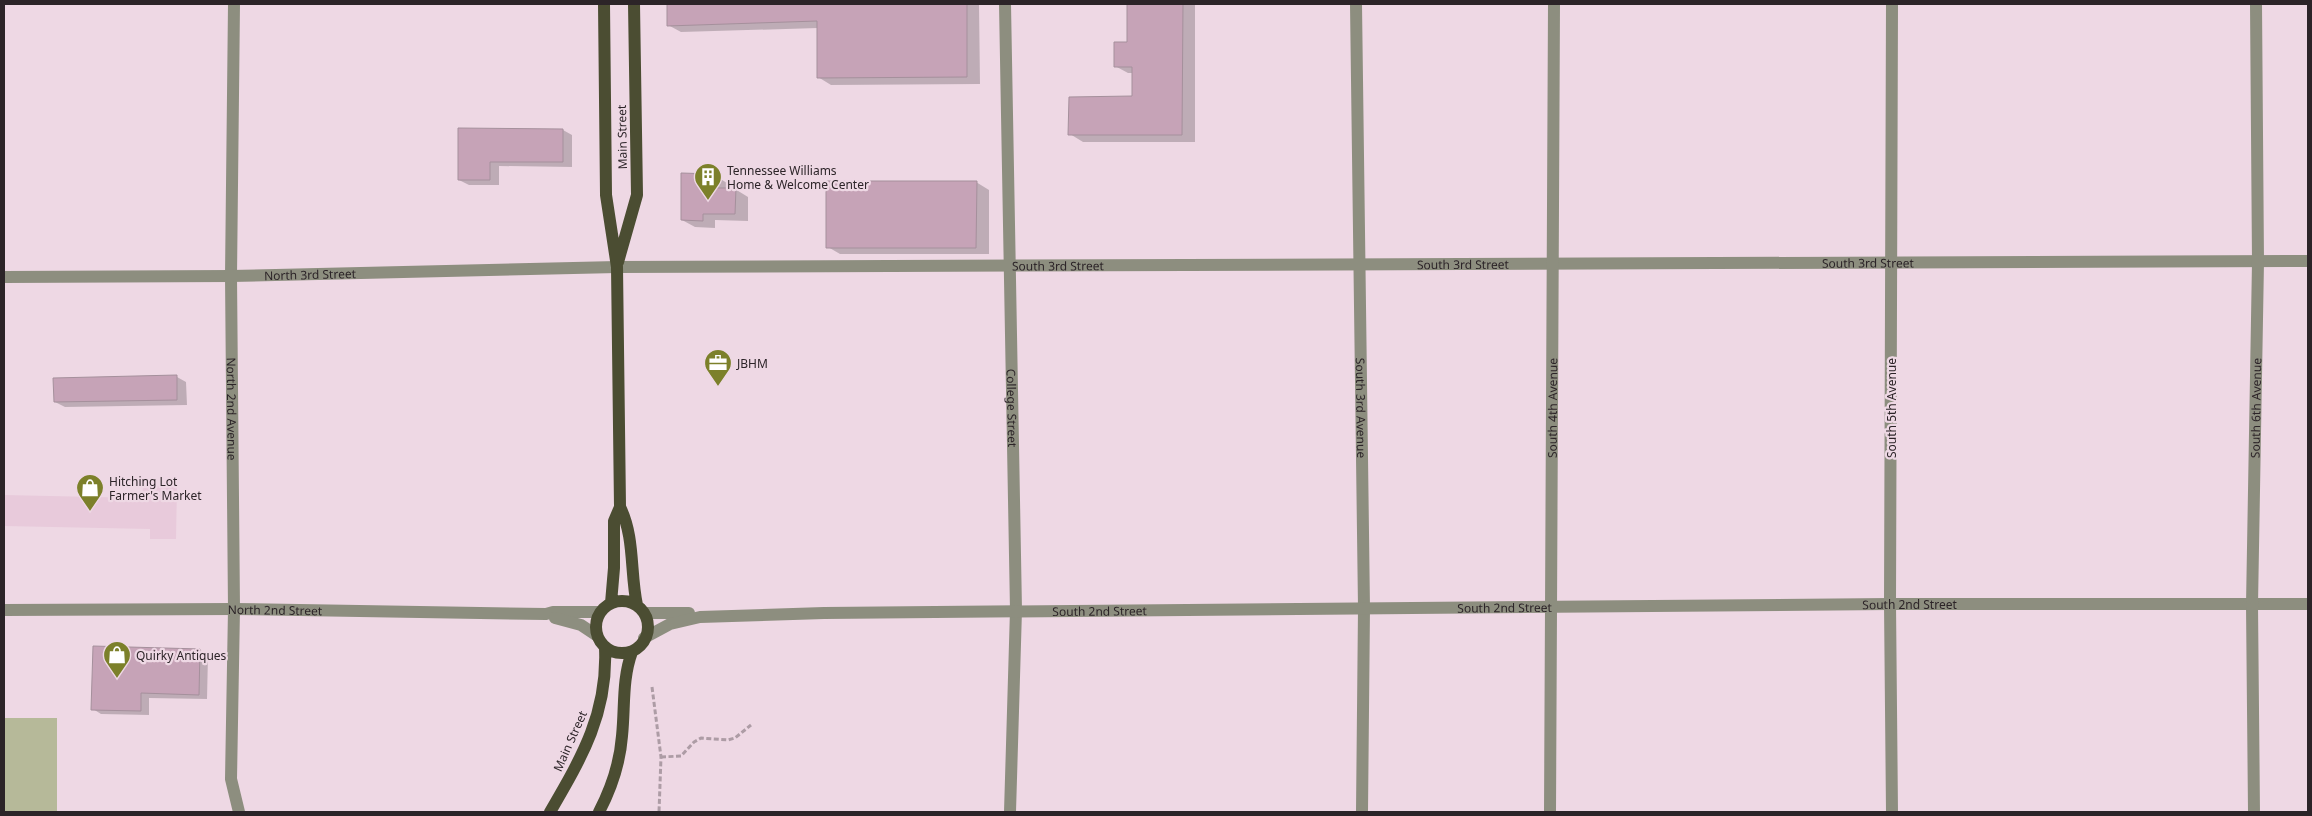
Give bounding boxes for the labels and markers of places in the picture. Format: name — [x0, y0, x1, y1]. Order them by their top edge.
building icon: Tennessee Williams Home & Welcome Center — [693, 162, 723, 201]
place label: Tennessee Williams Home & Welcome Center — [727, 162, 869, 193]
office icon: JBHM — [703, 348, 733, 387]
place label: JBHM — [736, 355, 768, 372]
shop icon: Hitching Lot Farmer's Market — [75, 473, 105, 512]
place label: Hitching Lot Farmer's Market — [109, 473, 202, 504]
shop icon: Quirky Antiques — [102, 640, 132, 679]
place label: Quirky Antiques — [136, 647, 227, 664]

